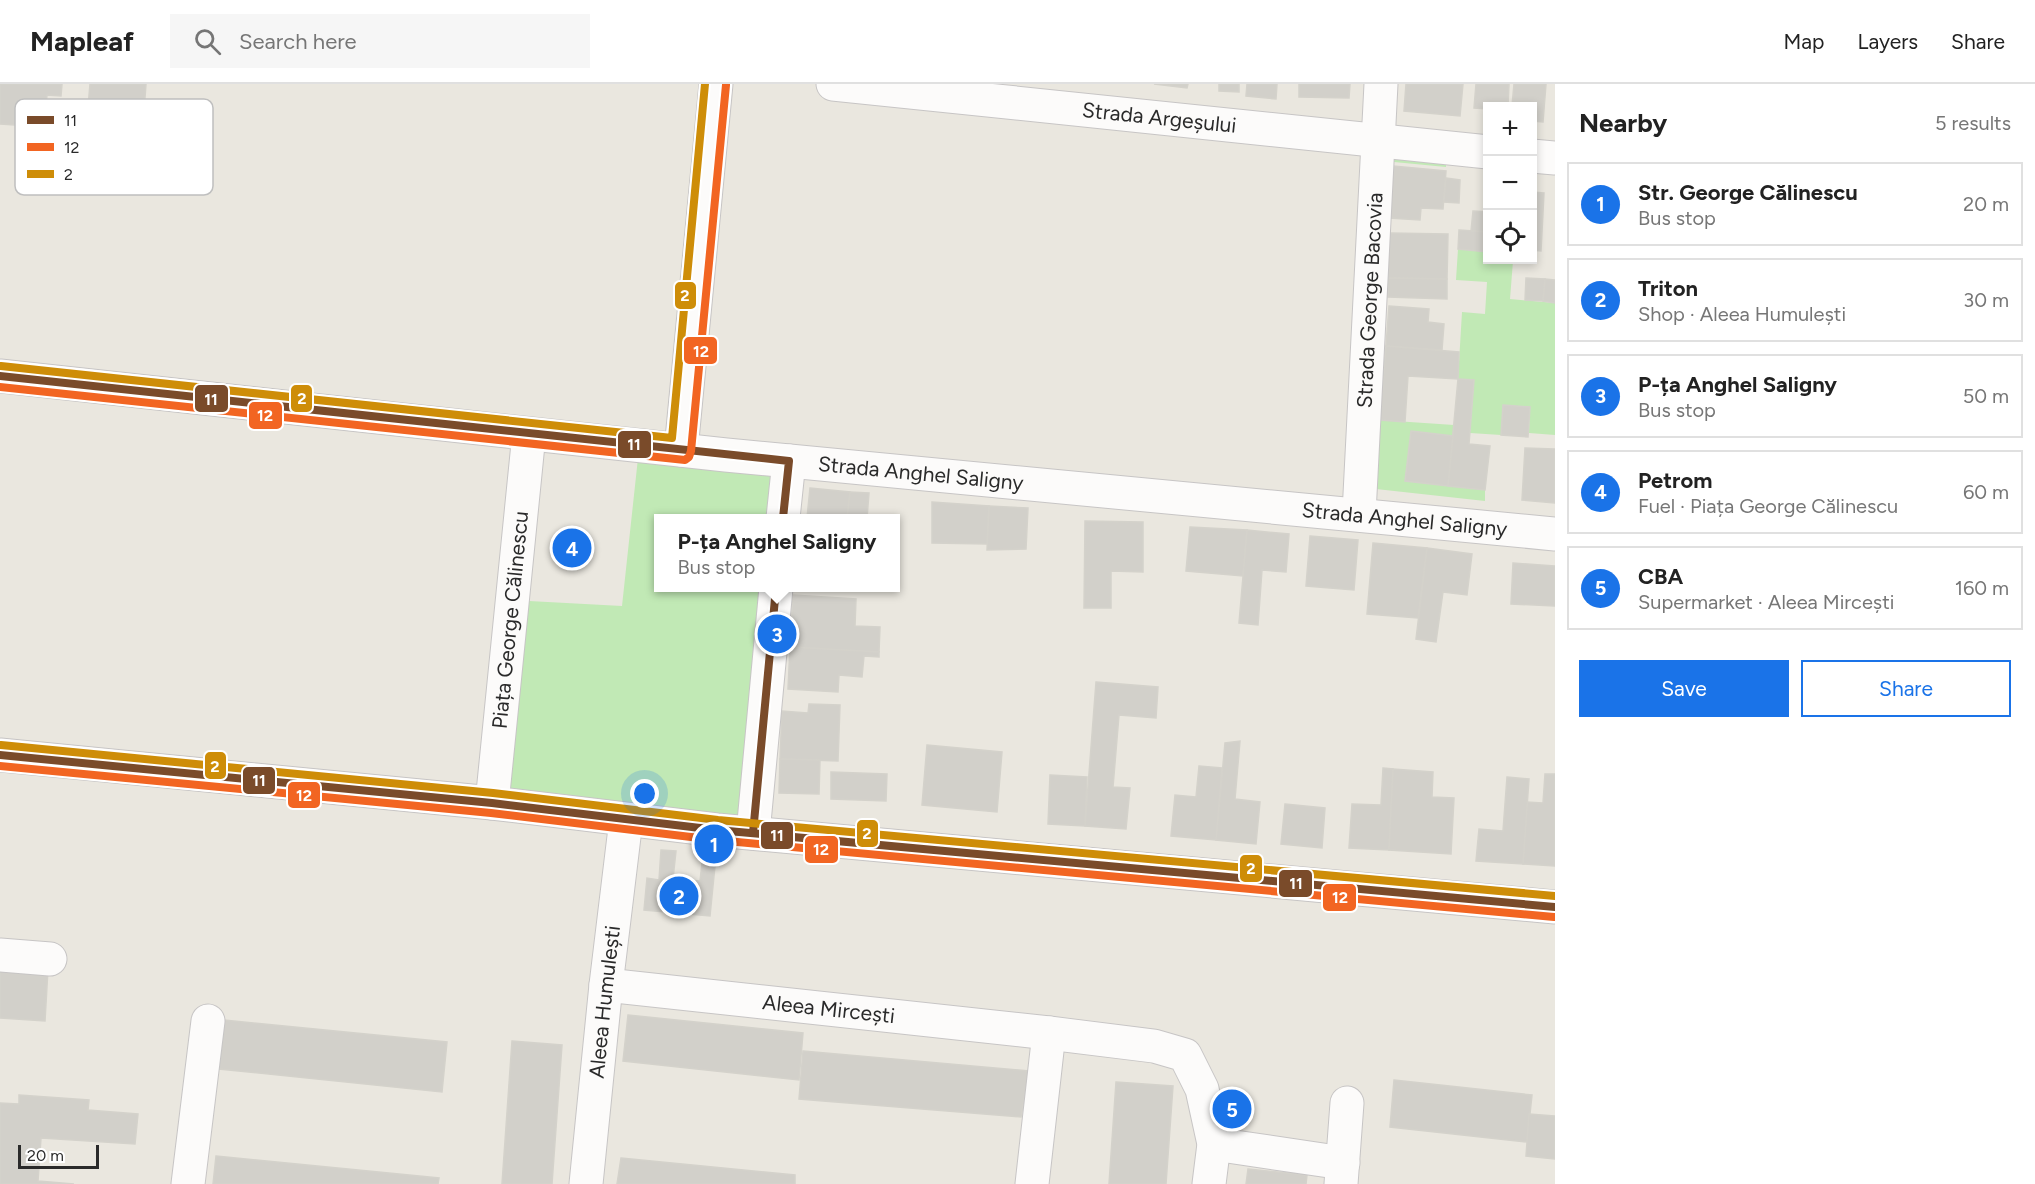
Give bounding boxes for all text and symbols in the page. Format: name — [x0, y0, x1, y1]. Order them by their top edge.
search box — [170, 14, 590, 68]
text: Mapleaf — [30, 24, 134, 58]
icon: search — [191, 25, 224, 58]
text: Search here — [239, 28, 357, 55]
text: Map — [1784, 29, 1824, 54]
text: Layers — [1857, 29, 1918, 54]
text: Share — [1951, 29, 2005, 54]
street label: Strada Argeșului — [1081, 97, 1238, 138]
legend — [15, 99, 213, 195]
map controls — [1483, 102, 1537, 264]
button: + — [1483, 102, 1537, 156]
text: Nearby — [1579, 107, 1667, 139]
text: 11 — [64, 111, 77, 130]
text: 5 results — [1935, 111, 2011, 135]
text: 12 — [64, 138, 80, 157]
button: − — [1483, 156, 1537, 210]
text: 2 — [64, 165, 73, 184]
text: Str. George Călinescu — [1638, 179, 1858, 206]
street label: Strada George Bacovia — [1351, 192, 1387, 409]
text: 1 — [1596, 192, 1605, 216]
text: 20 m — [1963, 192, 2009, 216]
text: Bus stop — [1638, 206, 1716, 230]
button: locate — [1483, 210, 1537, 264]
text: Triton — [1638, 275, 1698, 302]
line badge: 2 — [674, 281, 697, 310]
text: 2 — [680, 286, 690, 305]
text: 2 — [1595, 288, 1606, 312]
text: 30 m — [1963, 288, 2009, 312]
text: Shop · Aleea Humulești — [1638, 302, 1846, 326]
line badge: 12 — [683, 336, 718, 365]
text: 12 — [693, 342, 709, 361]
text: P-ța Anghel Saligny — [1638, 371, 1837, 398]
line badge: 11 — [194, 384, 229, 413]
line badge: 2 — [290, 384, 313, 413]
text: 3 — [1595, 384, 1606, 408]
text: 50 m — [1963, 384, 2009, 408]
text: 2 — [297, 389, 307, 408]
text: 11 — [204, 390, 218, 409]
text: Bus stop — [1638, 398, 1716, 422]
line badge: 12 — [248, 401, 283, 430]
text: 12 — [257, 406, 273, 425]
line badge: 11 — [617, 430, 652, 459]
text: 11 — [627, 435, 641, 454]
street label: Strada Anghel Saligny — [817, 451, 1025, 495]
text: Petrom — [1638, 467, 1712, 494]
text: 4 — [1594, 480, 1607, 504]
text: 60 m — [1963, 480, 2009, 504]
text: Fuel · Piața George Călinescu — [1638, 494, 1898, 518]
street label: Strada Anghel Saligny — [1301, 497, 1509, 541]
street label: Piața George Călinescu — [487, 510, 533, 730]
popup — [654, 514, 900, 592]
pin: 4 — [552, 526, 592, 570]
text: P-ța Anghel Saligny — [678, 528, 877, 555]
text: Bus stop — [678, 555, 755, 579]
text: CBA — [1638, 563, 1683, 590]
text: 5 — [1595, 576, 1606, 600]
text: 160 m — [1955, 576, 2009, 600]
text: Supermarket · Aleea Mircești — [1638, 590, 1894, 614]
pin: 3 — [758, 612, 796, 656]
button: Save — [1579, 660, 1789, 717]
button: Share — [1801, 660, 2011, 717]
line badge: 2 — [204, 751, 227, 780]
text: 2 — [210, 757, 220, 776]
line badge: 11 — [242, 766, 276, 795]
text: 11 — [252, 771, 266, 790]
your location — [630, 779, 659, 808]
line badge: 12 — [287, 781, 321, 809]
text: 12 — [296, 786, 312, 805]
line badge: 2 — [856, 819, 879, 848]
line badge: 11 — [760, 821, 794, 850]
pin: 1 — [694, 822, 734, 867]
text: 2 — [862, 824, 872, 843]
text: 11 — [770, 826, 784, 845]
line badge: 12 — [804, 835, 839, 864]
text: 12 — [813, 840, 829, 859]
line badge: 2 — [1239, 854, 1263, 883]
text: 2 — [1246, 859, 1256, 878]
line badge: 11 — [1278, 869, 1313, 898]
pin: 2 — [660, 874, 698, 918]
text: 11 — [1289, 874, 1303, 893]
line badge: 12 — [1322, 883, 1357, 912]
text: 12 — [1332, 888, 1348, 907]
street label: Aleea Humulești — [584, 924, 625, 1080]
street label: Aleea Mircești — [761, 989, 896, 1028]
pin: 5 — [1212, 1086, 1252, 1132]
scale bar — [18, 1142, 99, 1170]
text: 20 m — [27, 1146, 64, 1165]

